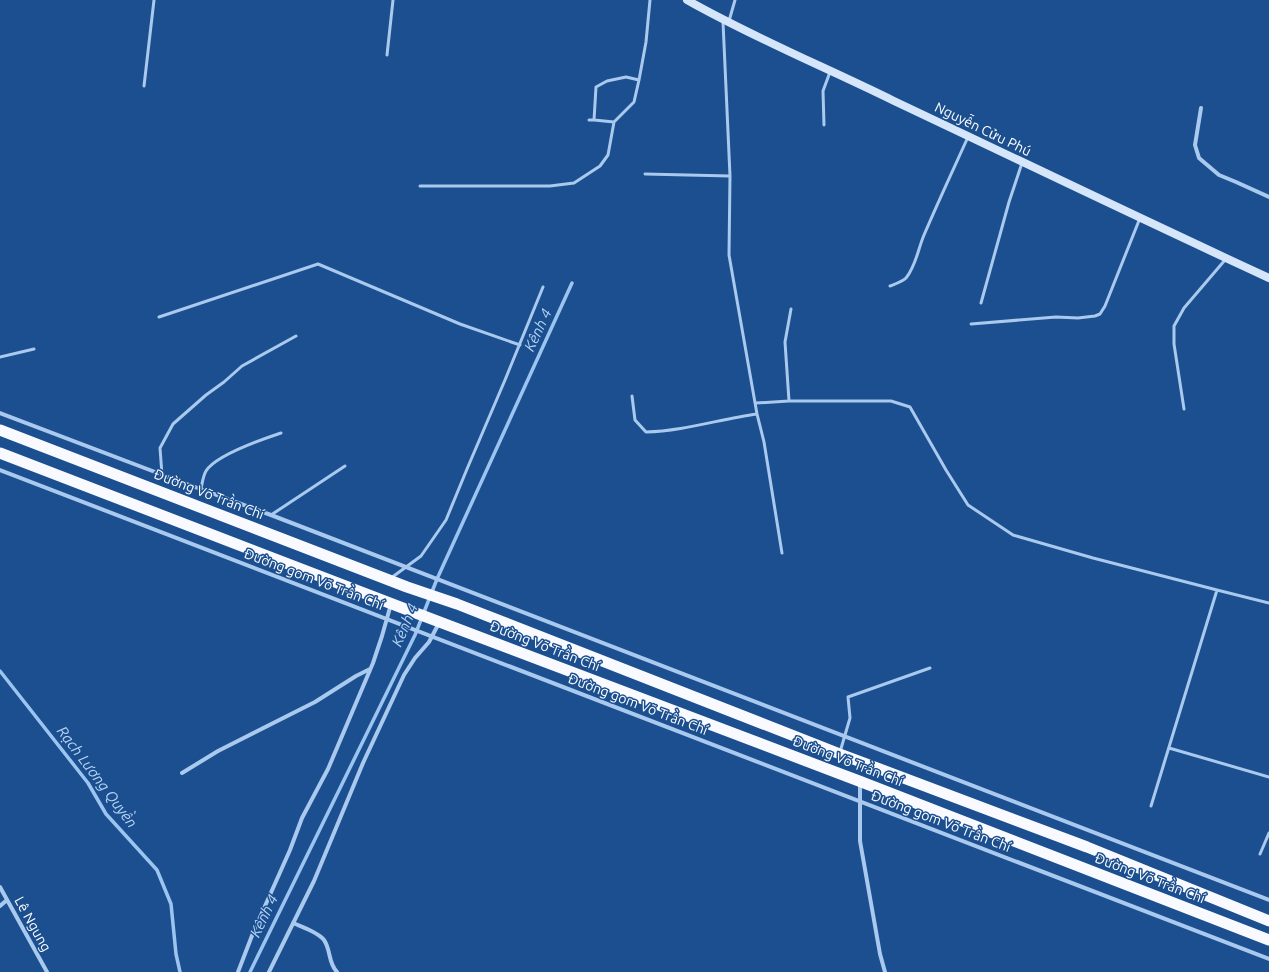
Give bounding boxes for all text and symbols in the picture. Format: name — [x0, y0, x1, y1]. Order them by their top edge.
street label: Nguyễn Cửu Phú — [932, 97, 1035, 159]
water label: Kênh 4 — [520, 306, 555, 354]
street label: Đường Võ Trần Chí — [152, 463, 268, 523]
street label: Đường gom Võ Trần Chí — [242, 543, 387, 613]
water label: Kênh 4 — [388, 601, 421, 649]
street label: Đường Võ Trần Chí — [488, 615, 604, 675]
street label: Đường gom Võ Trần Chí — [566, 668, 711, 738]
water label: Rạch Lương Quyền — [53, 722, 142, 831]
street label: Đường Võ Trần Chí — [791, 730, 907, 790]
street label: Đường gom Võ Trần Chí — [869, 785, 1014, 855]
street label: Đường Võ Trần Chí — [1093, 847, 1209, 907]
water label: Kênh 4 — [246, 892, 281, 940]
street label: Lê Ngung — [11, 894, 55, 954]

